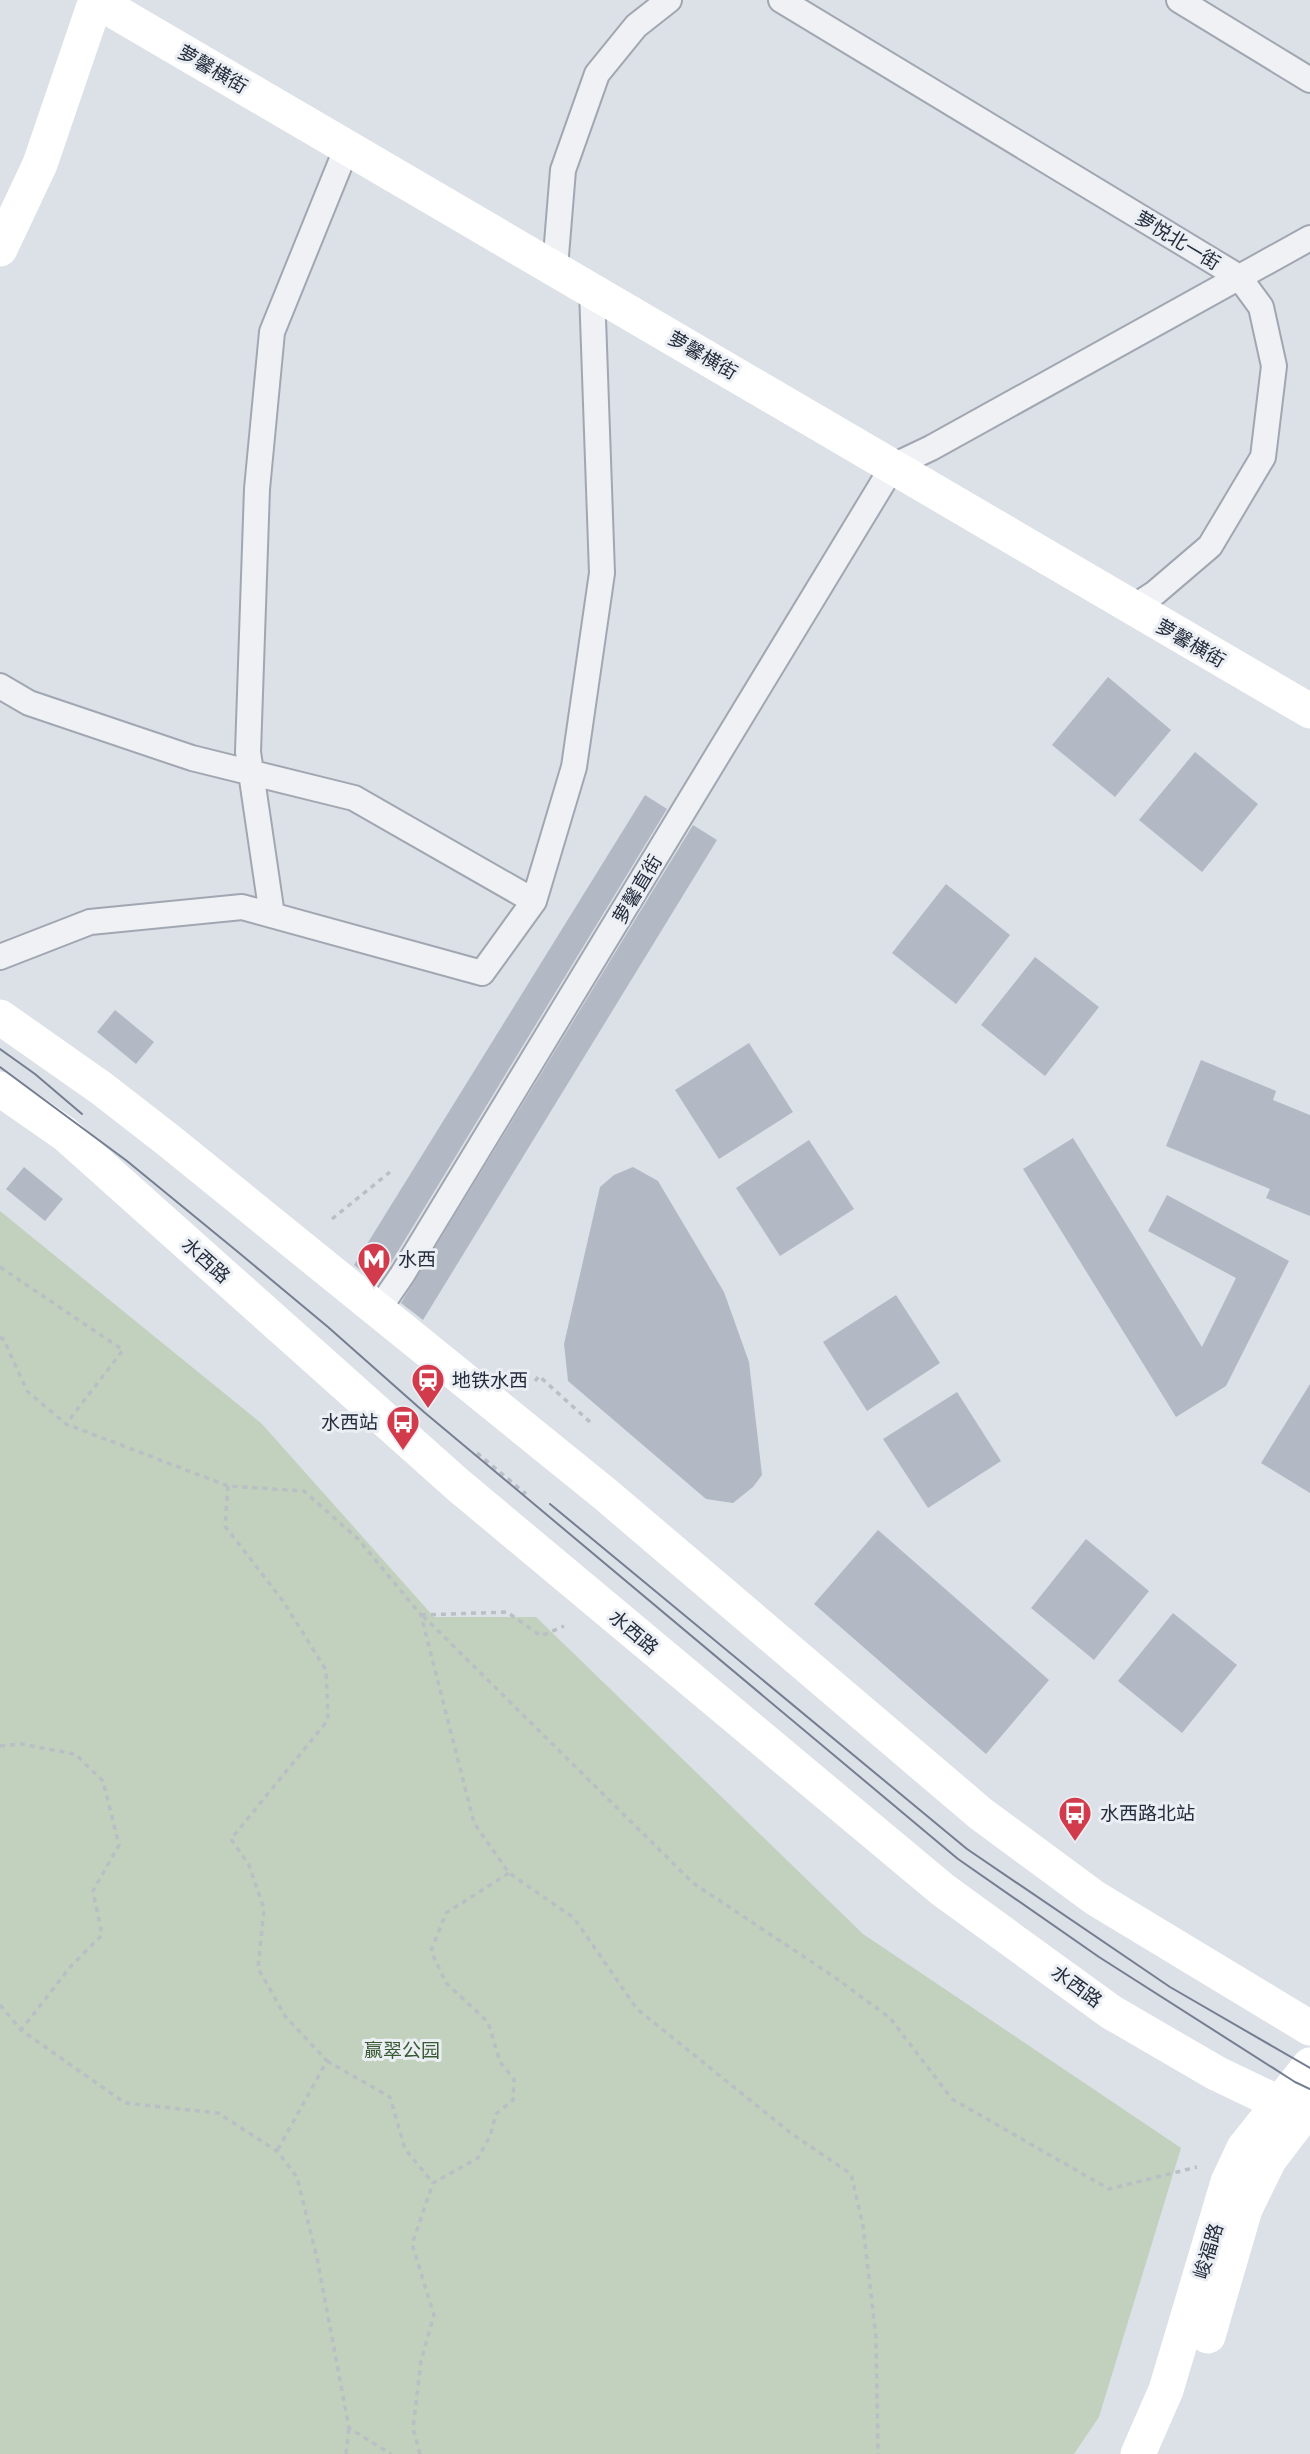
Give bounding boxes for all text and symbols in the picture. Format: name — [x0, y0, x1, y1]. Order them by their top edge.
street label: 萝馨横街 — [173, 37, 253, 100]
street label: 萝悦北一街 — [1130, 203, 1226, 276]
street label: 萝馨横街 — [663, 323, 743, 386]
street label: 萝馨横街 — [1151, 611, 1231, 674]
street label: 萝馨直街 — [605, 849, 669, 929]
street label: 水西路 — [175, 1230, 237, 1289]
metro station icon: 水西 — [355, 1240, 393, 1289]
place label: 水西 — [398, 1244, 436, 1273]
station icon: 地铁水西 — [409, 1361, 447, 1410]
place label: 地铁水西 — [452, 1365, 528, 1394]
bus stop icon: 水西站 — [384, 1403, 422, 1452]
place label: 水西站 — [321, 1407, 378, 1436]
street label: 水西路 — [603, 1602, 665, 1661]
bus stop icon: 水西路北站 — [1056, 1794, 1094, 1843]
place label: 水西路北站 — [1100, 1798, 1195, 1827]
street label: 水西路 — [1046, 1957, 1109, 2014]
park label: 赢翠公园 — [364, 2035, 440, 2064]
street label: 峻福路 — [1185, 2219, 1230, 2282]

